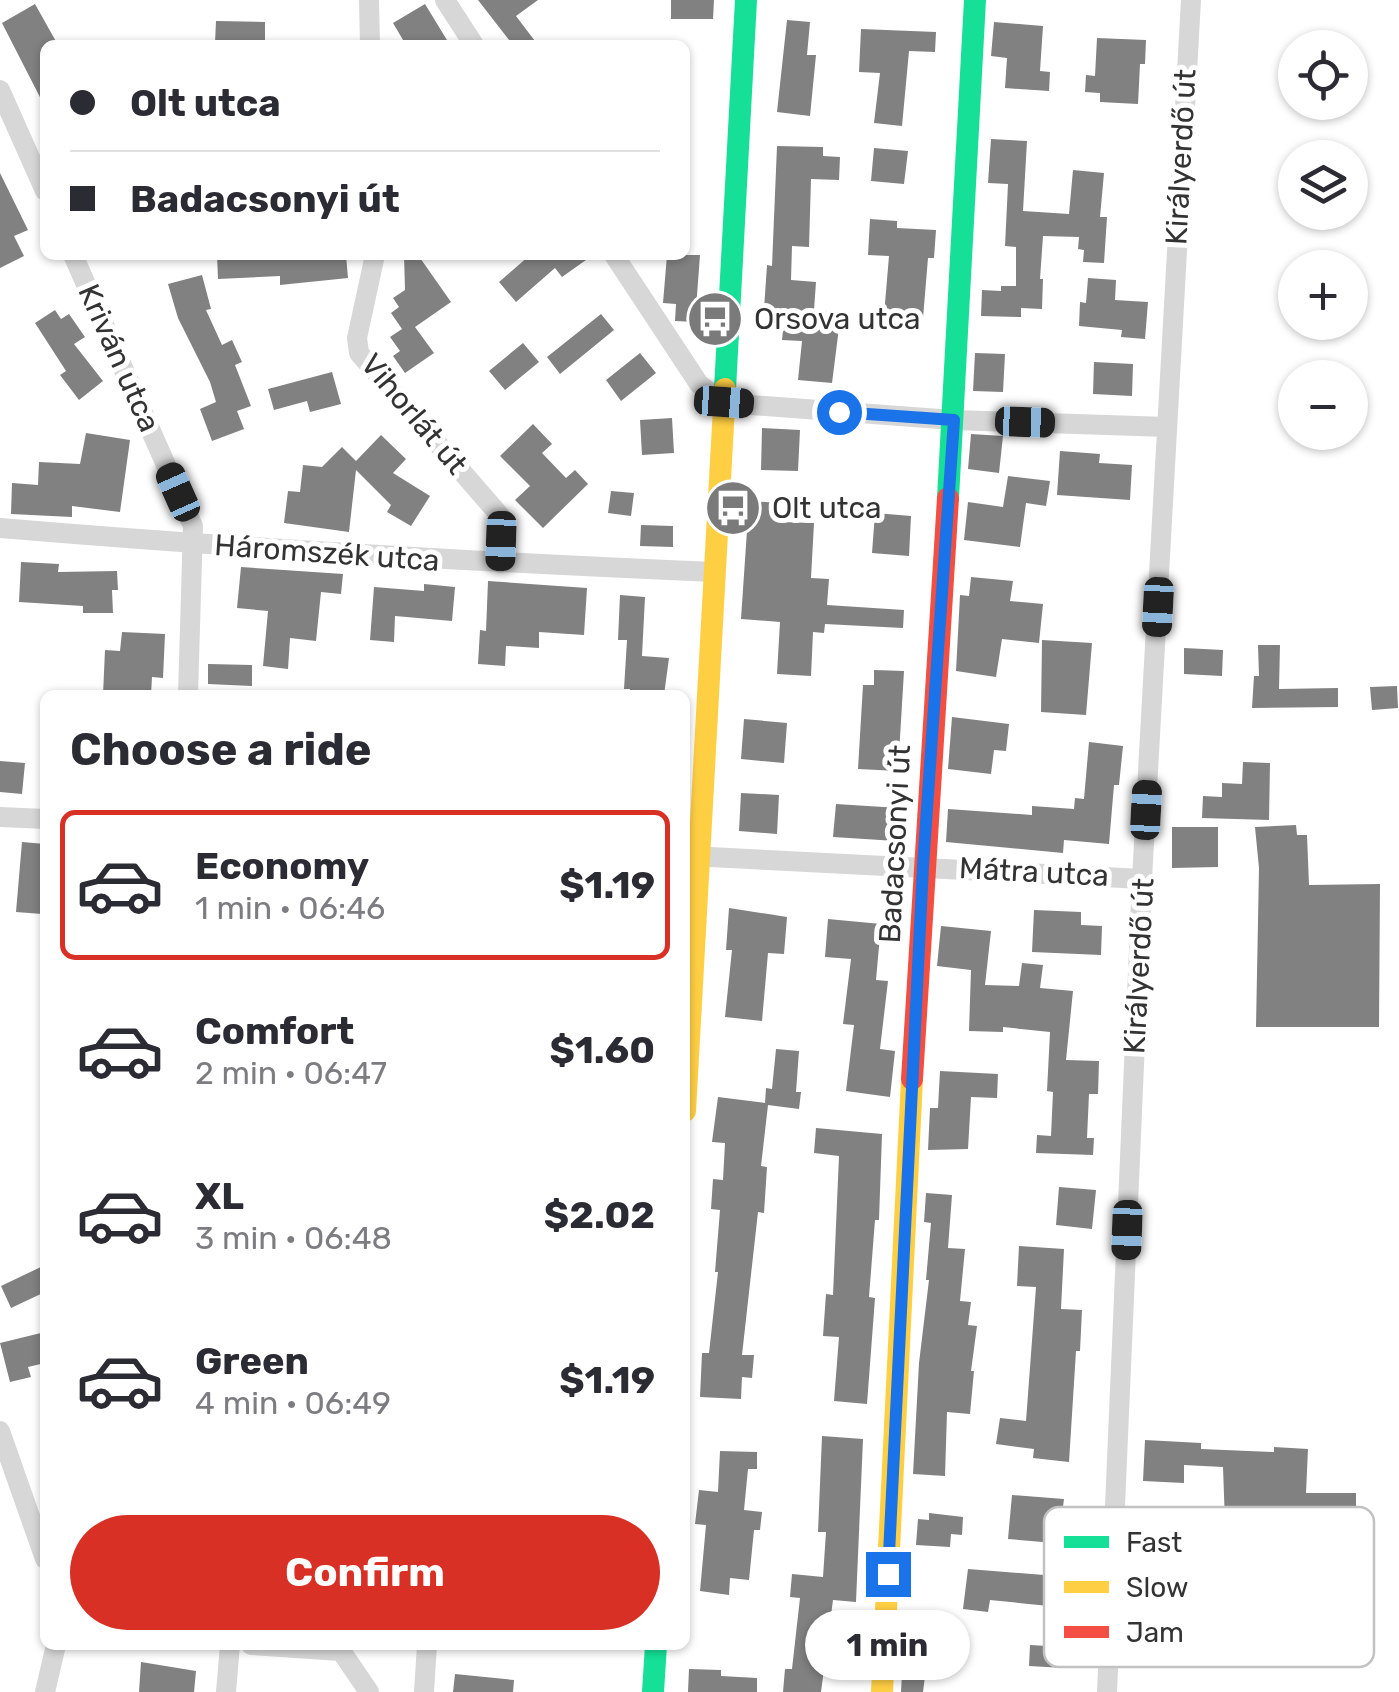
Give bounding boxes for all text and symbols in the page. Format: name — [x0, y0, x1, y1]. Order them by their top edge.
map controls — [1278, 30, 1368, 450]
button: locate — [1278, 30, 1368, 120]
street label: Királyerdő út — [1158, 68, 1204, 246]
text: Olt utca — [130, 80, 281, 126]
button: layers — [1278, 140, 1368, 230]
text: Badacsonyi út — [130, 176, 400, 222]
button: + — [1278, 250, 1368, 340]
street label: Kriván utca — [70, 279, 168, 437]
bus stop icon: Orsova utca — [685, 289, 745, 349]
place label: Orsova utca — [754, 301, 921, 337]
street label: Vihorlát út — [353, 346, 475, 482]
button: − — [1278, 360, 1368, 450]
car — [693, 385, 755, 419]
route start — [817, 390, 862, 435]
car — [994, 406, 1056, 438]
car — [152, 458, 204, 526]
bus stop icon: Olt utca — [703, 478, 763, 538]
place label: Olt utca — [772, 490, 882, 526]
car — [485, 510, 517, 572]
street label: Háromszék utca — [213, 527, 441, 579]
car — [1141, 576, 1175, 638]
text: Choose a ride — [70, 723, 372, 776]
street label: Badacsonyi út — [872, 744, 918, 944]
car — [1129, 779, 1163, 841]
icon: car — [75, 840, 165, 930]
text: Economy — [195, 843, 369, 889]
street label: Mátra utca — [958, 850, 1110, 894]
text: $1.19 — [559, 862, 655, 908]
street label: Királyerdő út — [1116, 877, 1162, 1055]
text: 1 min · 06:46 — [195, 889, 385, 927]
icon: car — [75, 1005, 165, 1095]
text: Comfort — [195, 1008, 354, 1054]
text: $1.60 — [550, 1027, 655, 1073]
text: 2 min · 06:47 — [195, 1054, 387, 1092]
icon: car — [75, 1170, 165, 1260]
text: XL — [195, 1173, 244, 1219]
text: $2.02 — [544, 1192, 655, 1238]
car — [1111, 1199, 1143, 1261]
text: 3 min · 06:48 — [195, 1219, 392, 1257]
icon: car — [75, 1335, 165, 1425]
text: Green — [195, 1338, 309, 1384]
text: $1.19 — [559, 1357, 655, 1403]
text: 4 min · 06:49 — [195, 1384, 391, 1422]
legend — [1044, 1507, 1374, 1667]
button: Confirm — [70, 1515, 660, 1630]
text: Fast — [1126, 1526, 1182, 1559]
route end — [866, 1552, 911, 1597]
text: Slow — [1126, 1571, 1188, 1604]
callout: 1 min — [806, 1609, 970, 1679]
text: Jam — [1126, 1616, 1184, 1649]
text: 1 min — [847, 1626, 928, 1664]

